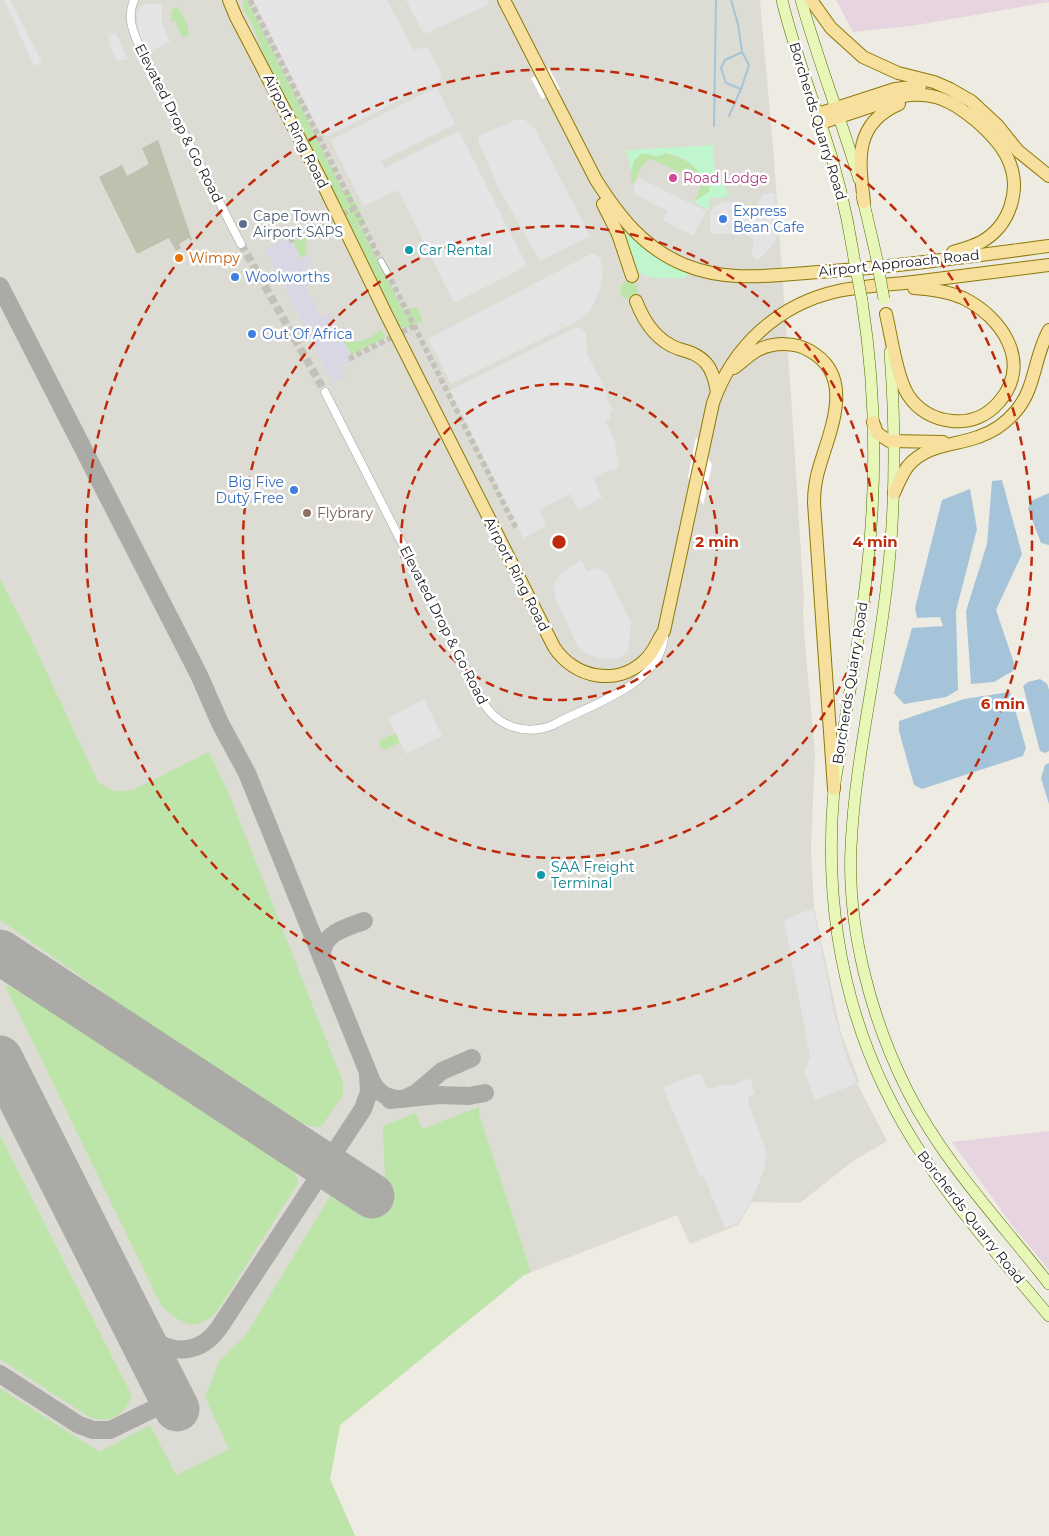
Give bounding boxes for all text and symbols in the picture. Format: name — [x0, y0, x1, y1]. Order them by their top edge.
street label: Borcherds Quarry Road — [785, 40, 851, 202]
street label: Elevated Drop & Go Road — [131, 41, 227, 205]
street label: Airport Ring Road — [259, 71, 333, 191]
place label: Road Lodge — [683, 169, 768, 187]
marker: Road Lodge — [667, 172, 679, 184]
place label: Express Bean Cafe — [733, 202, 804, 236]
place label: Cape Town Airport SAPS — [253, 207, 343, 241]
marker: Express Bean Cafe — [717, 213, 729, 225]
marker: Cape Town Airport SAPS — [237, 218, 249, 230]
place label: Car Rental — [419, 241, 492, 259]
marker: Car Rental — [403, 244, 415, 256]
street label: Airport Approach Road — [818, 246, 980, 280]
place label: Wimpy — [189, 249, 240, 267]
marker: Wimpy — [173, 252, 185, 264]
place label: Woolworths — [245, 268, 330, 286]
marker: Woolworths — [229, 271, 241, 283]
place label: Out Of Africa — [262, 325, 353, 343]
marker: Out Of Africa — [246, 328, 258, 340]
place label: Big Five Duty Free — [216, 473, 284, 507]
marker: Big Five Duty Free — [288, 484, 300, 496]
place label: Flybrary — [317, 504, 373, 522]
marker: Flybrary — [301, 507, 313, 519]
street label: Airport Ring Road — [480, 514, 554, 634]
text: 2 min — [695, 532, 739, 551]
text: 4 min — [852, 532, 898, 551]
centre of rings — [550, 533, 568, 551]
street label: Elevated Drop & Go Road — [396, 543, 492, 707]
street label: Borcherds Quarry Road — [828, 601, 872, 765]
text: 6 min — [981, 694, 1025, 713]
place label: SAA Freight Terminal — [551, 858, 635, 892]
marker: SAA Freight Terminal — [535, 869, 547, 881]
street label: Borcherds Quarry Road — [913, 1147, 1029, 1287]

